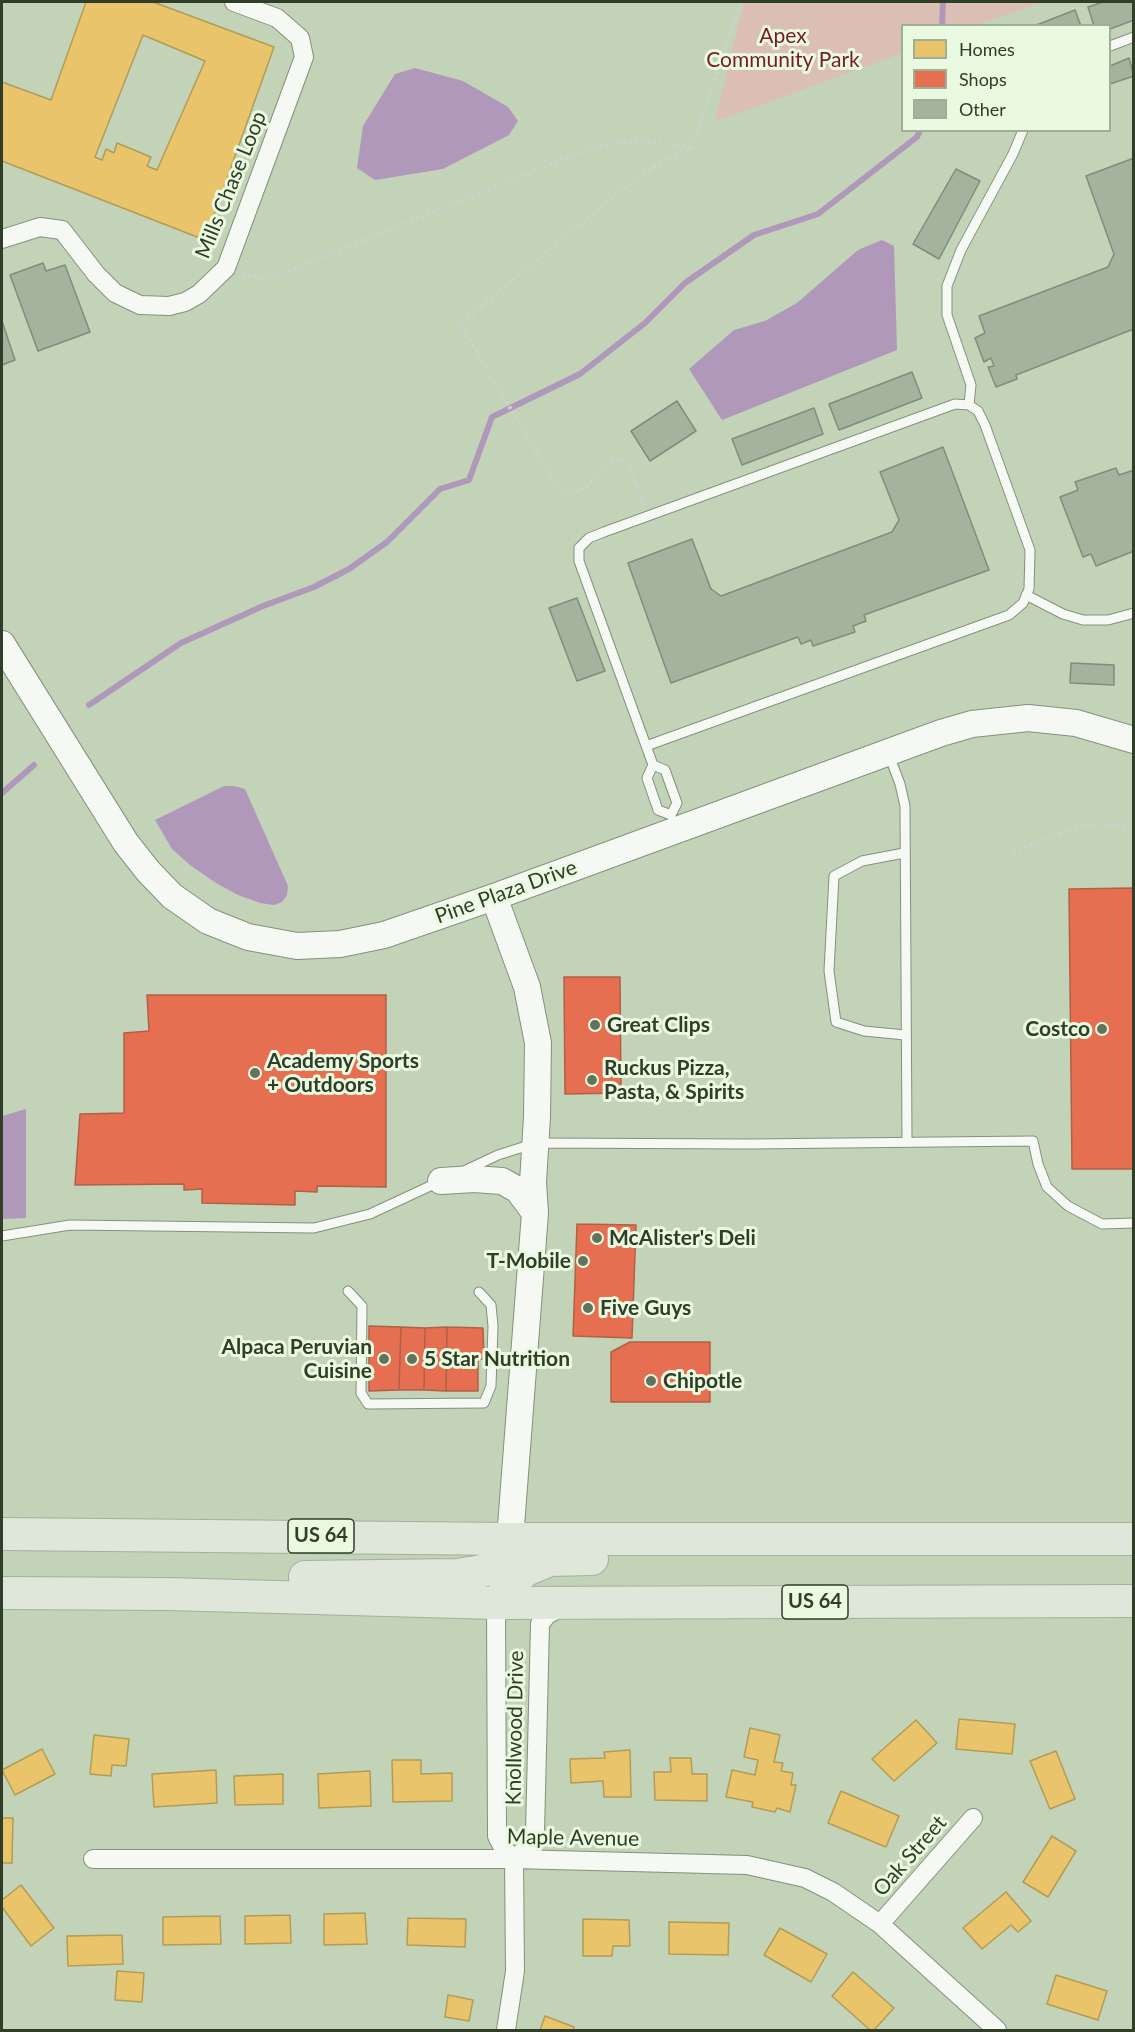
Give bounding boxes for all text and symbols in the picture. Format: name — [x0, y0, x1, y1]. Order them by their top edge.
park label: Apex Community Park — [706, 23, 860, 73]
legend — [901, 24, 1111, 132]
text: Homes — [959, 38, 1015, 60]
text: Shops — [959, 68, 1007, 90]
text: Other — [959, 98, 1006, 120]
street label: Mills Chase Loop — [190, 108, 272, 262]
street label: Pine Plaza Drive — [432, 855, 580, 929]
place label: Great Clips — [607, 1012, 710, 1038]
place label: Costco — [1025, 1016, 1090, 1042]
marker: Great Clips — [588, 1018, 602, 1032]
marker: Costco — [1095, 1022, 1109, 1036]
place label: Academy Sports + Outdoors — [267, 1048, 419, 1098]
place label: Ruckus Pizza, Pasta, & Spirits — [604, 1055, 744, 1105]
marker: Academy Sports + Outdoors — [248, 1066, 262, 1080]
marker: Ruckus Pizza, Pasta, & Spirits — [585, 1073, 599, 1087]
place label: McAlister's Deli — [609, 1225, 756, 1251]
marker: McAlister's Deli — [590, 1231, 604, 1245]
place label: T-Mobile — [487, 1248, 571, 1274]
marker: T-Mobile — [576, 1254, 590, 1268]
place label: Five Guys — [600, 1295, 691, 1321]
marker: Five Guys — [581, 1301, 595, 1315]
place label: Alpaca Peruvian Cuisine — [221, 1334, 372, 1384]
place label: 5 Star Nutrition — [424, 1346, 570, 1372]
marker: Alpaca Peruvian Cuisine — [377, 1352, 391, 1366]
marker: 5 Star Nutrition — [405, 1352, 419, 1366]
place label: Chipotle — [663, 1368, 742, 1394]
marker: Chipotle — [644, 1374, 658, 1388]
road number: US 64 — [288, 1519, 354, 1553]
road number: US 64 — [782, 1585, 848, 1619]
street label: Knollwood Drive — [501, 1650, 529, 1806]
street label: Oak Street — [868, 1811, 952, 1901]
street label: Maple Avenue — [507, 1824, 639, 1852]

